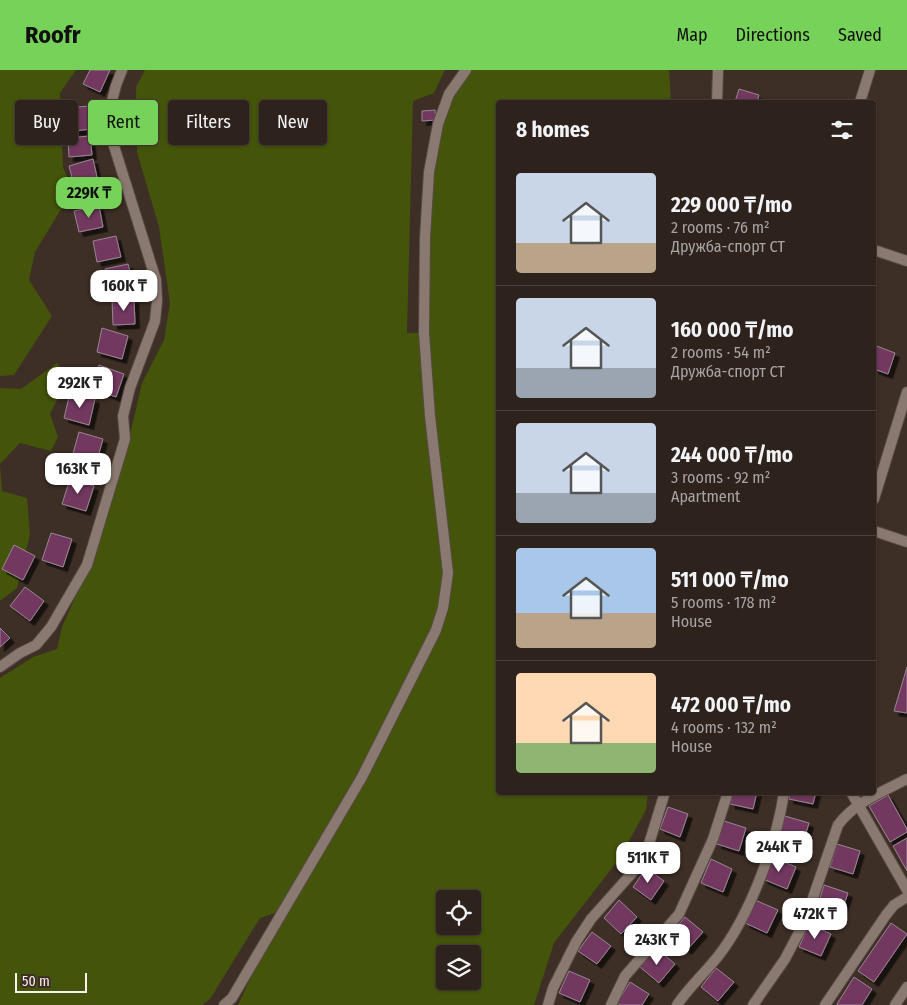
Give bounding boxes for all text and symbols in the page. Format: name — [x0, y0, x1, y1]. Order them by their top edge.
text: Roofr — [25, 21, 80, 49]
text: Map — [676, 24, 708, 46]
text: Directions — [736, 24, 810, 46]
text: Saved — [838, 24, 882, 46]
chip: Buy — [15, 100, 78, 145]
chip: Rent — [88, 100, 158, 145]
chip: Filters — [168, 100, 249, 145]
chip: New — [259, 100, 327, 145]
icon: filters — [828, 116, 856, 144]
text: 8 homes — [516, 117, 590, 143]
pin: 229K ₸ — [48, 176, 130, 219]
text: 229K ₸ — [67, 183, 111, 202]
text: 229 000 ₸/mo — [671, 192, 792, 218]
icon: home — [556, 193, 616, 253]
text: 2 rooms · 76 m² — [671, 218, 770, 237]
text: Дружба-спорт СТ — [671, 237, 785, 256]
pin: 160K ₸ — [83, 270, 165, 312]
text: 160K ₸ — [101, 276, 147, 295]
text: 160 000 ₸/mo — [671, 317, 793, 343]
icon: home — [556, 318, 616, 378]
text: 2 rooms · 54 m² — [671, 343, 771, 362]
text: Дружба-спорт СТ — [671, 362, 785, 381]
pin: 292K ₸ — [39, 366, 121, 409]
text: 292K ₸ — [58, 373, 102, 392]
text: 244 000 ₸/mo — [671, 442, 793, 468]
icon: home — [556, 443, 616, 503]
pin: 163K ₸ — [37, 452, 119, 495]
text: 163K ₸ — [56, 459, 100, 478]
text: 3 rooms · 92 m² — [671, 468, 770, 487]
text: Apartment — [671, 487, 740, 506]
text: 511 000 ₸/mo — [671, 567, 789, 593]
icon: home — [556, 568, 616, 628]
text: 5 rooms · 178 m² — [671, 593, 776, 612]
text: House — [671, 612, 712, 631]
text: 472 000 ₸/mo — [671, 692, 791, 718]
icon: home — [556, 693, 616, 753]
text: 4 rooms · 132 m² — [671, 718, 777, 737]
text: House — [671, 737, 712, 756]
pin: 244K ₸ — [738, 830, 820, 873]
text: 244K ₸ — [757, 837, 801, 856]
pin: 511K ₸ — [607, 842, 689, 884]
text: 511K ₸ — [627, 848, 669, 867]
map controls — [436, 890, 481, 990]
button: locate — [436, 890, 481, 935]
pin: 472K ₸ — [774, 898, 856, 940]
text: 472K ₸ — [793, 904, 837, 923]
pin: 243K ₸ — [616, 924, 698, 966]
text: 243K ₸ — [635, 930, 679, 949]
button: layers — [436, 945, 481, 990]
scale bar — [15, 970, 88, 993]
text: 50 m — [22, 973, 50, 990]

